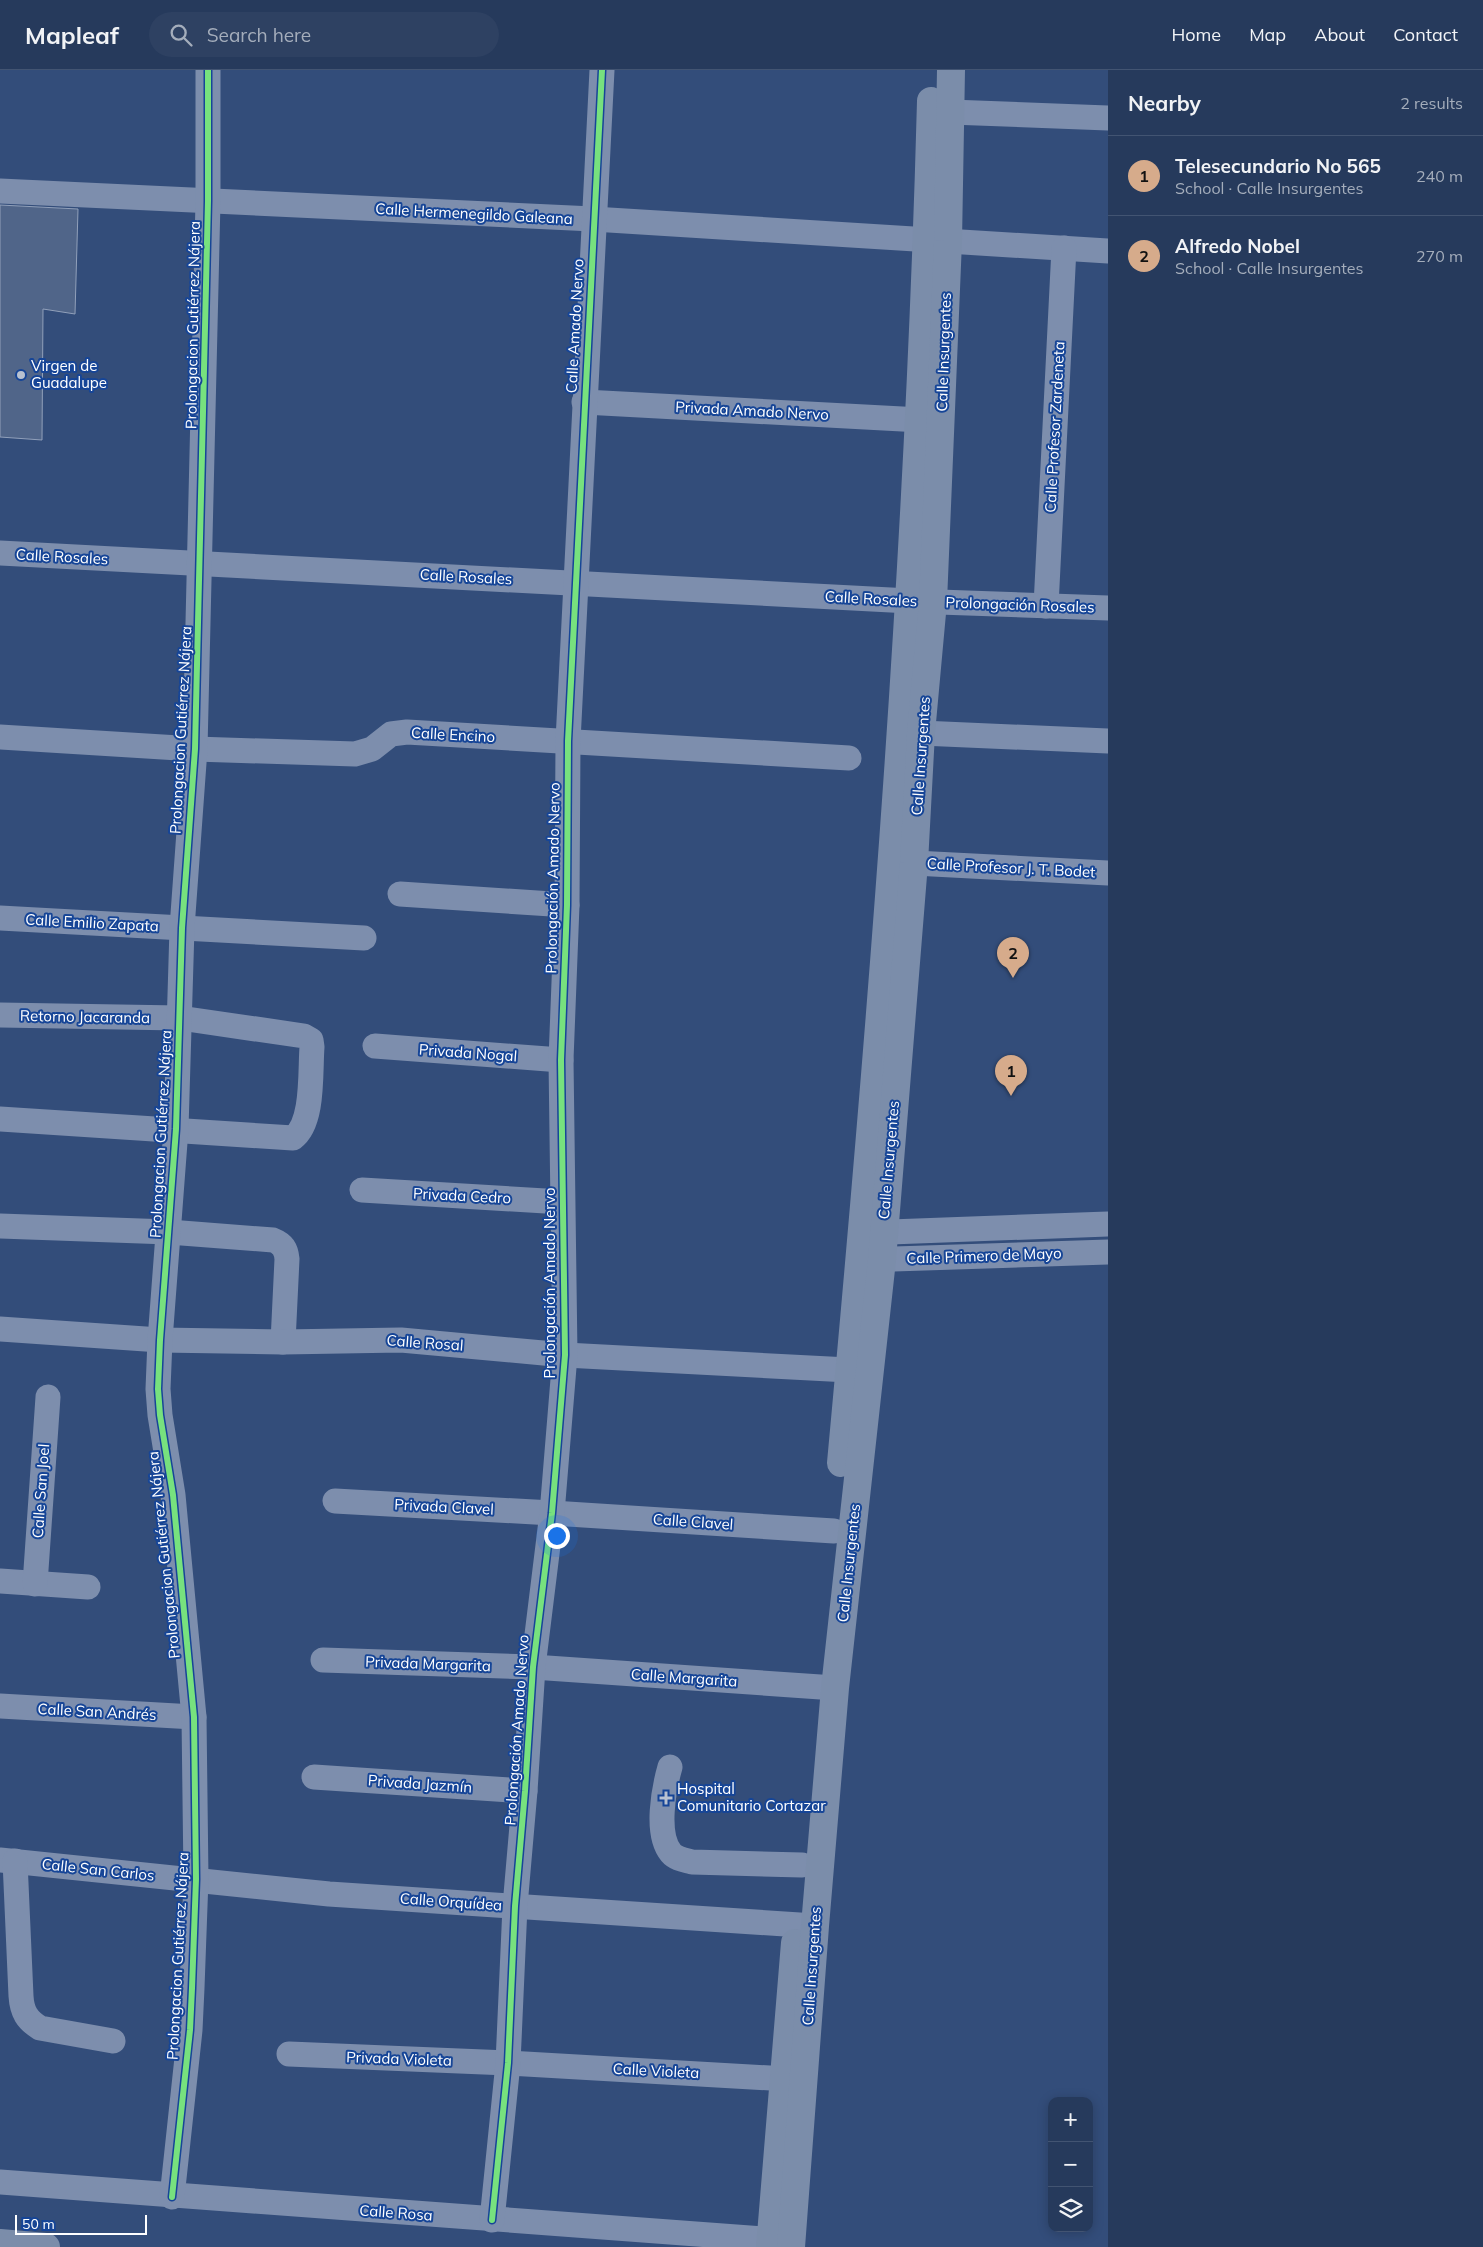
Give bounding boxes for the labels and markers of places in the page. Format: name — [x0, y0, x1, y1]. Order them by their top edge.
place label: Virgen de Guadalupe — [31, 356, 107, 392]
marker: Virgen de Guadalupe — [15, 369, 27, 381]
pin: 2 — [997, 937, 1029, 978]
pin: 1 — [995, 1055, 1027, 1096]
place label: Hospital Comunitario Cortazar — [677, 1779, 826, 1815]
marker: Hospital Comunitario Cortazar — [659, 1791, 673, 1805]

